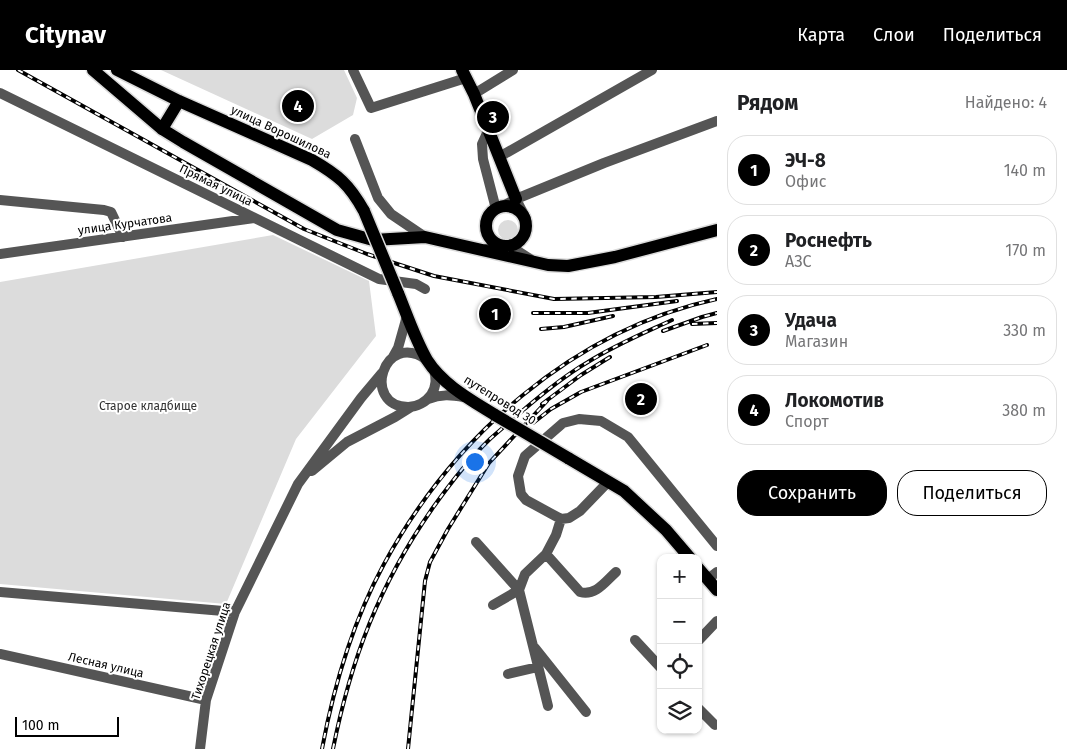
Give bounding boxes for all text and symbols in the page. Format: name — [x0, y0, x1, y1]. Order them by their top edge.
text: Citynav — [25, 21, 106, 49]
text: Карта — [797, 24, 845, 46]
text: Слои — [873, 24, 915, 46]
text: Поделиться — [943, 24, 1042, 46]
pin: 4 — [282, 87, 314, 125]
text: Рядом — [737, 90, 798, 116]
text: Найдено: 4 — [965, 93, 1047, 112]
pin: 3 — [477, 98, 509, 136]
street label: улица Ворошилова — [229, 103, 333, 161]
text: ЭЧ-8 — [785, 149, 826, 172]
street label: Прямая улица — [177, 161, 255, 209]
text: 1 — [750, 161, 758, 180]
text: 140 m — [1004, 161, 1046, 180]
text: Офис — [785, 172, 826, 191]
street label: улица Курчатова — [77, 210, 173, 238]
text: Роснефть — [785, 229, 872, 252]
text: 2 — [750, 241, 758, 260]
text: 170 m — [1005, 241, 1046, 260]
text: АЗС — [785, 252, 811, 271]
pin: 1 — [479, 295, 511, 333]
text: Удача — [785, 309, 837, 332]
text: 3 — [750, 321, 758, 340]
text: 330 m — [1003, 321, 1046, 340]
text: Магазин — [785, 332, 848, 351]
street label: путепровод 30 — [462, 372, 539, 428]
pin: 2 — [625, 380, 657, 418]
text: Локомотив — [785, 389, 884, 412]
park label: Старое кладбище — [99, 399, 197, 413]
text: 4 — [749, 401, 759, 420]
text: 380 m — [1002, 401, 1046, 420]
text: Спорт — [785, 412, 829, 431]
your location — [462, 449, 488, 475]
button: Сохранить — [737, 470, 887, 516]
button: Поделиться — [897, 470, 1047, 516]
map controls — [657, 554, 702, 734]
button: + — [657, 554, 702, 599]
button: − — [657, 599, 702, 644]
street label: Тихорецкая улица — [189, 600, 233, 702]
button: locate — [657, 644, 702, 689]
street label: Лесная улица — [67, 650, 145, 680]
button: layers — [657, 689, 702, 734]
scale bar — [15, 714, 119, 737]
text: 100 m — [22, 717, 59, 734]

